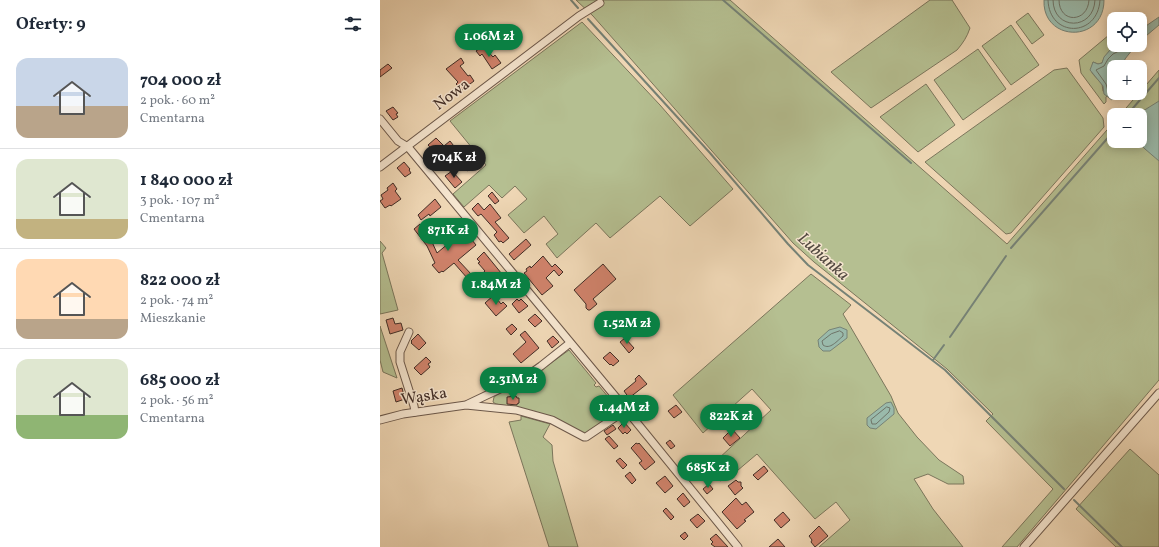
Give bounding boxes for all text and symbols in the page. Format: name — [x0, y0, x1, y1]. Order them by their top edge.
map controls — [1107, 12, 1147, 148]
button: locate — [1107, 12, 1147, 52]
text: Oferty: 9 — [16, 13, 86, 36]
icon: filters — [342, 13, 364, 35]
pin: 1.06M zł — [448, 24, 530, 58]
text: 1.06M zł — [464, 28, 514, 46]
button: + — [1107, 60, 1147, 100]
text: 704 000 zł — [140, 69, 221, 92]
icon: home — [48, 74, 96, 122]
street label: Nowa — [429, 74, 475, 116]
text: 2 pok. · 60 m² — [140, 92, 215, 110]
button: − — [1107, 108, 1147, 148]
text: Cmentarna — [140, 110, 205, 128]
pin: 704K zł — [417, 145, 491, 179]
text: 704K zł — [432, 149, 476, 167]
text: 1 840 000 zł — [140, 169, 233, 192]
icon: home — [48, 175, 96, 223]
text: 3 pok. · 107 m² — [140, 192, 219, 210]
text: Cmentarna — [140, 210, 205, 228]
pin: 871K zł — [411, 218, 485, 252]
text: 871K zł — [427, 222, 469, 240]
water label: Lubianka — [792, 228, 854, 286]
text: 822 000 zł — [140, 269, 220, 292]
pin: 1.84M zł — [455, 272, 537, 306]
icon: home — [48, 275, 96, 323]
text: 1.84M zł — [471, 276, 521, 294]
text: 2 pok. · 74 m² — [140, 292, 213, 310]
text: Mieszkanie — [140, 310, 206, 328]
pin: 1.52M zł — [586, 311, 668, 345]
text: 1.52M zł — [603, 315, 651, 333]
pin: 2.31M zł — [472, 367, 554, 401]
text: 685 000 zł — [140, 369, 219, 392]
text: 2.31M zł — [489, 371, 537, 389]
icon: home — [48, 375, 96, 423]
street label: Wąska — [399, 382, 449, 411]
text: 2 pok. · 56 m² — [140, 392, 213, 410]
pin: 1.44M zł — [583, 395, 665, 429]
text: 1.44M zł — [599, 399, 649, 417]
pin: 822K zł — [694, 404, 768, 438]
text: 822K zł — [709, 408, 753, 426]
text: Cmentarna — [140, 410, 205, 428]
pin: 685K zł — [671, 455, 745, 489]
text: 685K zł — [686, 459, 730, 477]

